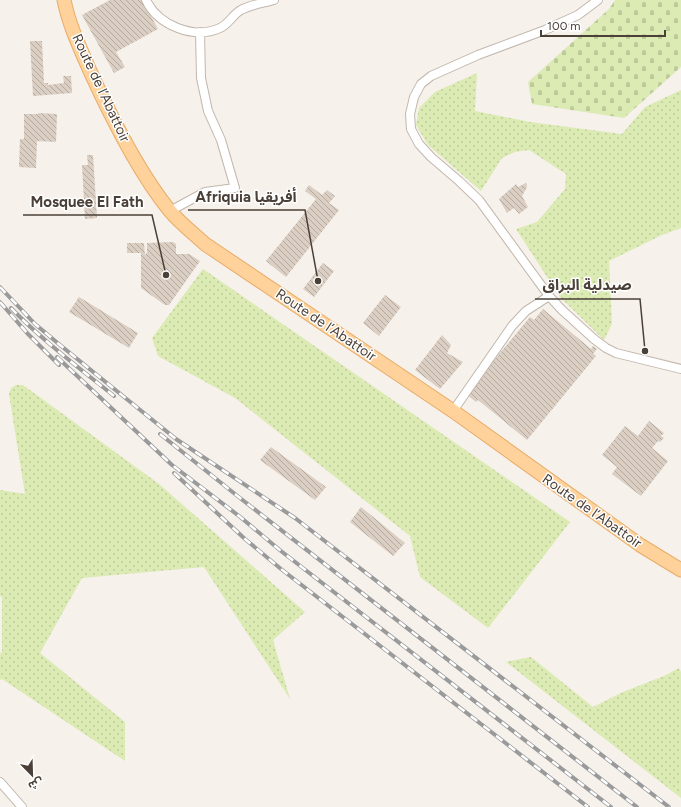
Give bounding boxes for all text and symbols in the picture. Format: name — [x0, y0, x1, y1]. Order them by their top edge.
scale bar — [541, 12, 665, 38]
text: 100 m — [547, 19, 581, 33]
street label: Route de l’Abattoir — [68, 31, 134, 145]
callout: Afriquia أفريقيا — [188, 183, 305, 210]
text: Afriquia أفريقيا — [195, 187, 297, 206]
callout: Mosquee El Fath — [23, 188, 152, 215]
text: Mosquee El Fath — [30, 193, 144, 211]
callout: صيدلية البراق — [535, 272, 640, 299]
text: صيدلية البراق — [542, 276, 632, 294]
street label: Route de l’Abattoir — [273, 285, 380, 365]
street label: Route de l’Abattoir — [539, 470, 645, 552]
north arrow — [12, 755, 52, 795]
text: ش — [26, 775, 45, 793]

